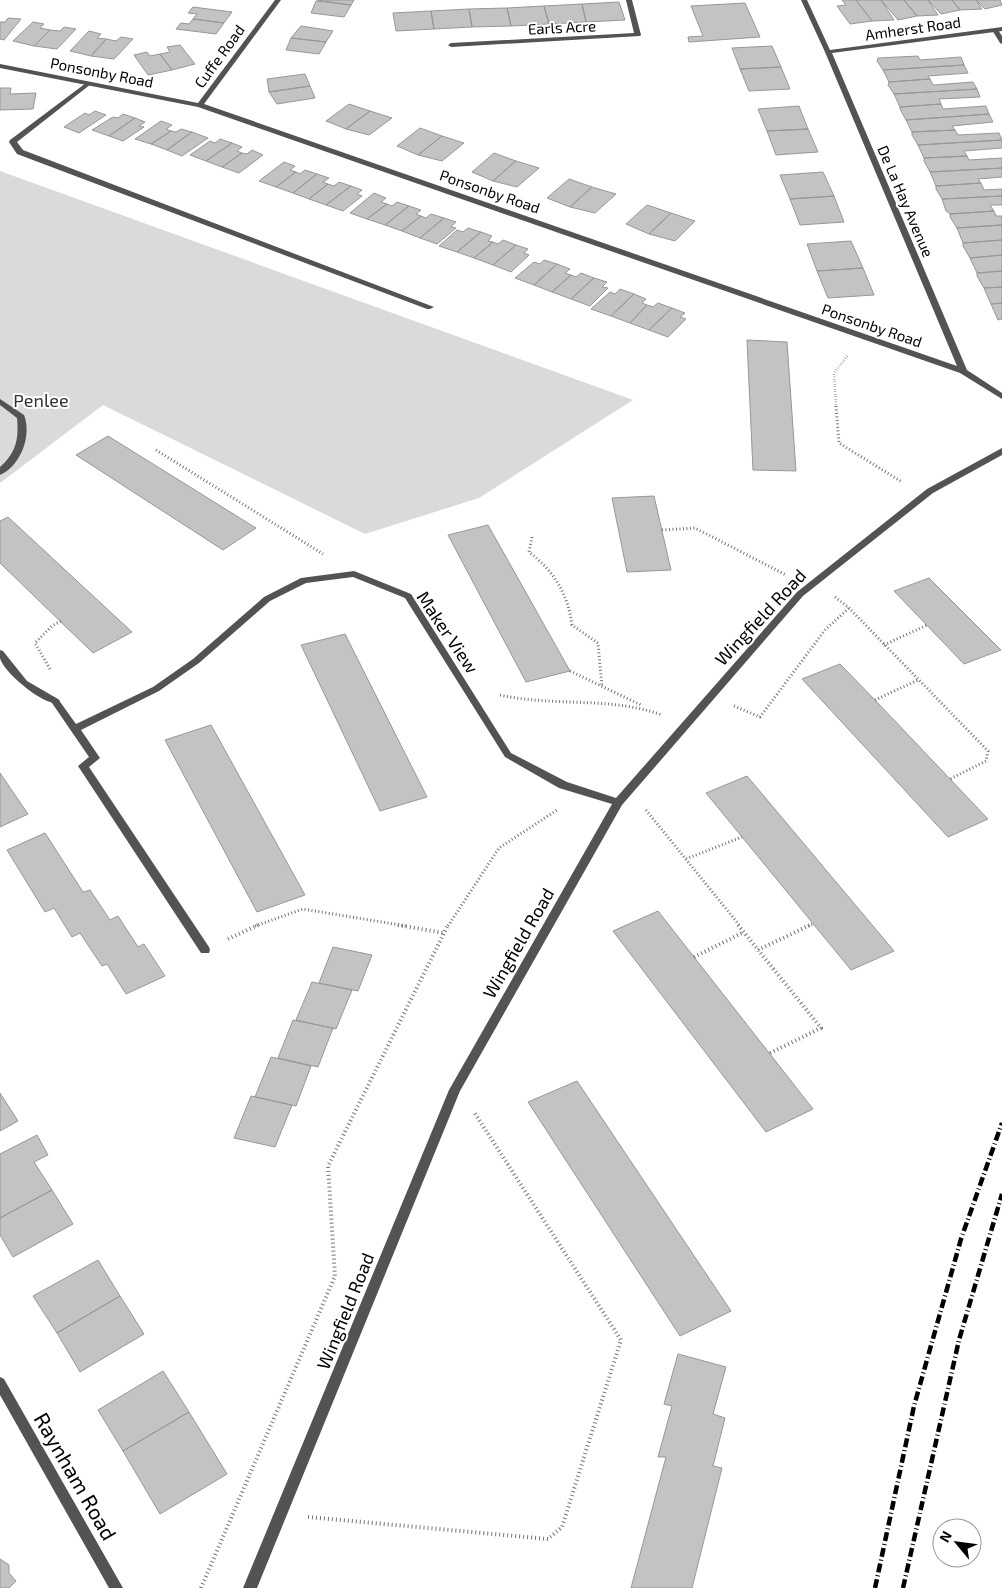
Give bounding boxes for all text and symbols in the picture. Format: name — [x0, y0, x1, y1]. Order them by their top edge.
street label: Amherst Road — [864, 12, 962, 44]
street label: Earls Acre — [527, 16, 597, 38]
street label: Cuffe Road — [190, 21, 248, 91]
street label: Ponsonby Road — [49, 53, 155, 91]
street label: De La Hay Avenue — [874, 142, 938, 260]
street label: Ponsonby Road — [438, 165, 542, 217]
street label: Ponsonby Road — [820, 299, 924, 351]
park label: Penlee — [13, 389, 69, 411]
street label: Wingfield Road — [710, 564, 810, 670]
street label: Maker View — [412, 587, 484, 677]
street label: Wingfield Road — [478, 884, 558, 1002]
street label: Wingfield Road — [312, 1250, 378, 1372]
street label: Raynham Road — [29, 1408, 123, 1544]
north arrow — [932, 1518, 982, 1568]
text: N — [935, 1528, 955, 1545]

